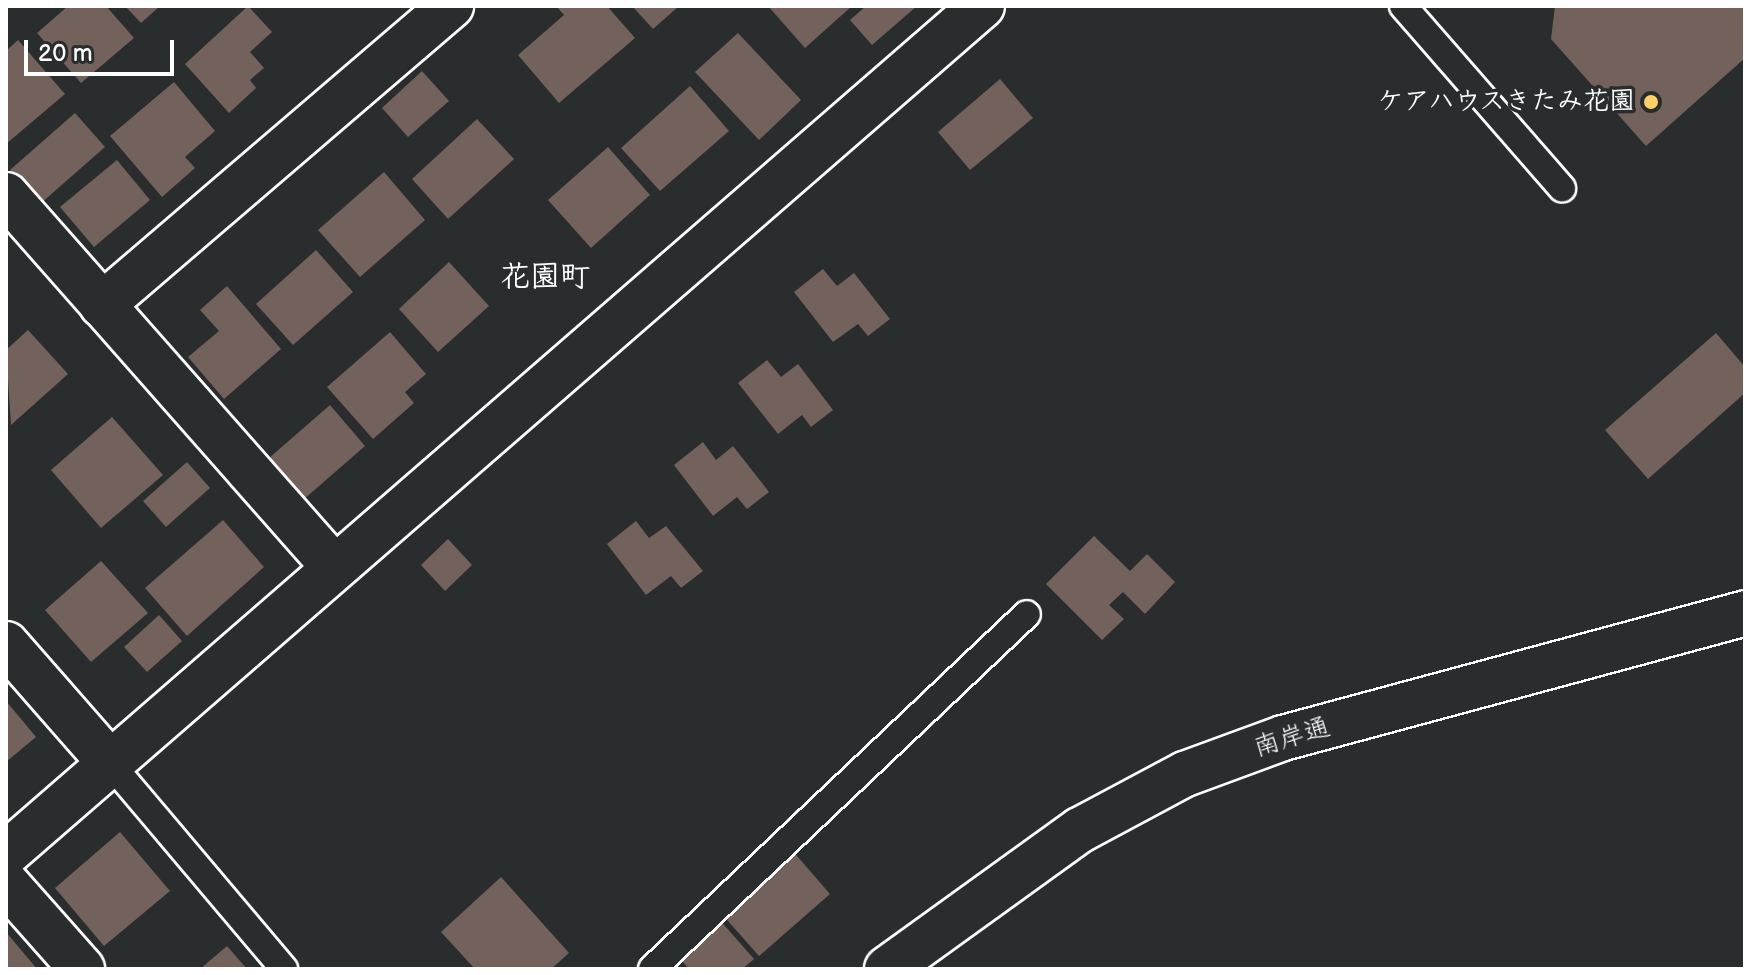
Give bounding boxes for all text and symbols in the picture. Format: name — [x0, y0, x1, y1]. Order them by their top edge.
scale bar — [28, 24, 178, 74]
text: 20 m — [38, 39, 93, 68]
place label: ケアハウスきたみ花園 — [1375, 86, 1635, 118]
marker: ケアハウスきたみ花園 — [1642, 93, 1660, 111]
district label: 花園町 — [500, 259, 590, 295]
street label: 南岸通 — [1250, 712, 1334, 764]

